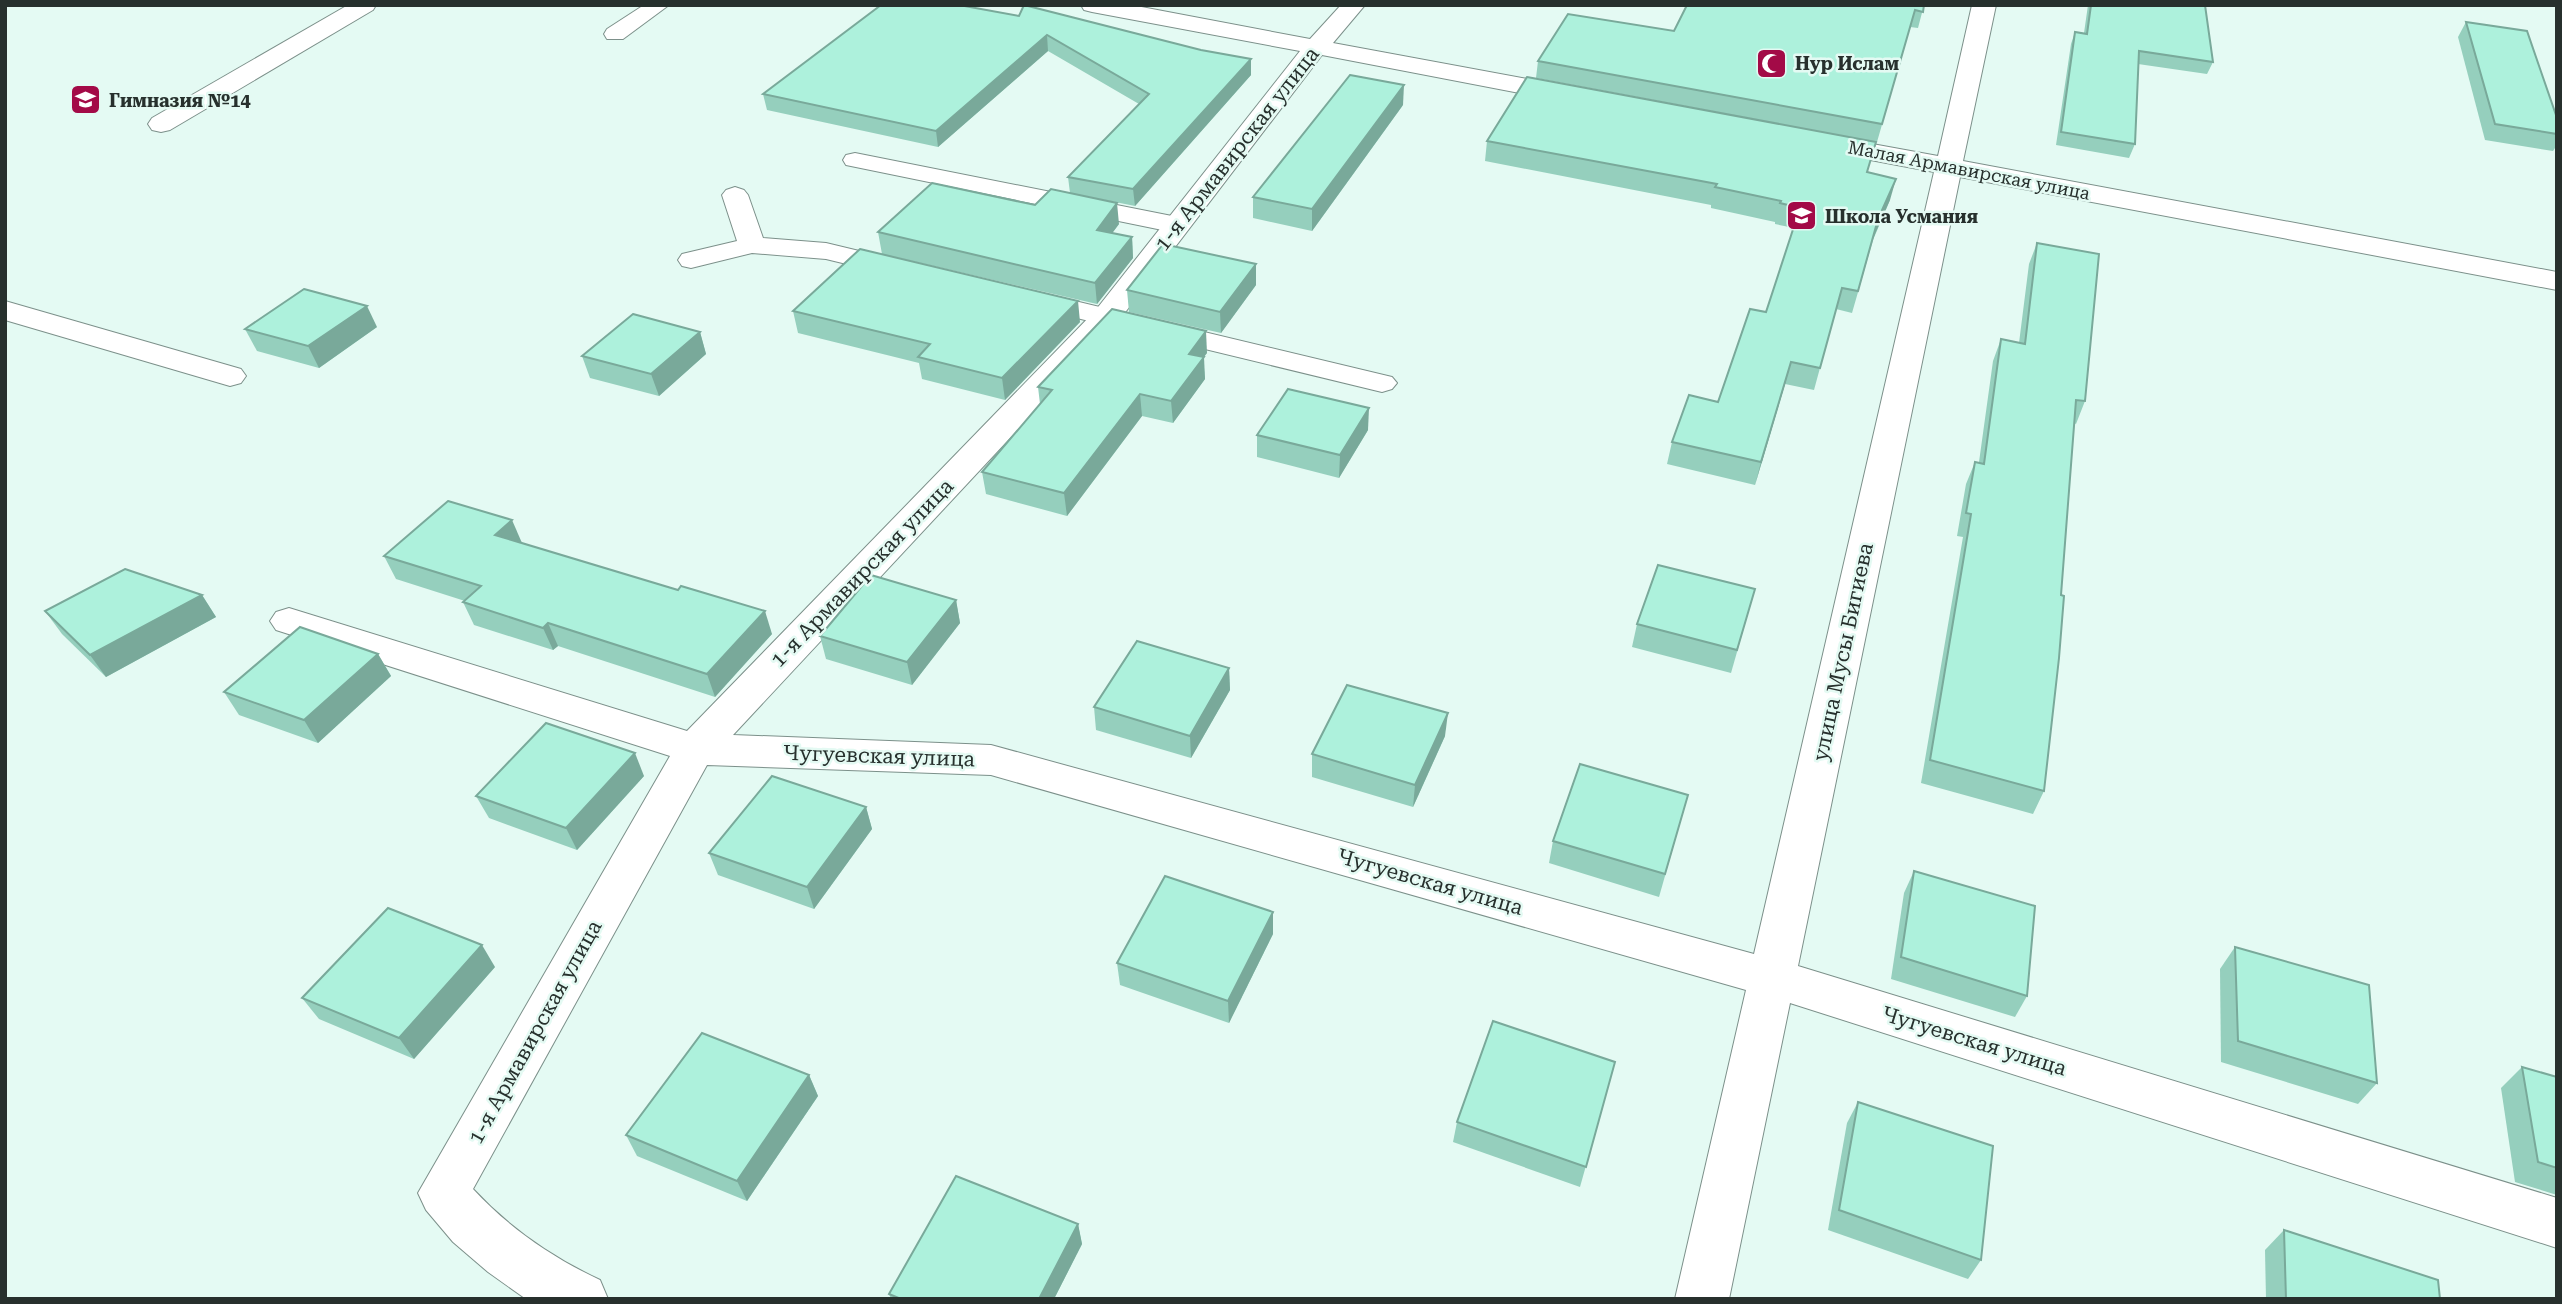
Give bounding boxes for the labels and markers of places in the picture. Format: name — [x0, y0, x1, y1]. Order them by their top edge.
mosque icon: Нур Ислам — [1755, 46, 1789, 80]
place label: Нур Ислам — [1795, 53, 1899, 74]
school or university icon: Гимназия №14 — [69, 83, 103, 117]
place label: Гимназия №14 — [109, 90, 251, 111]
school or university icon: Школа Усмания — [1785, 199, 1819, 233]
place label: Школа Усмания — [1825, 206, 1978, 227]

